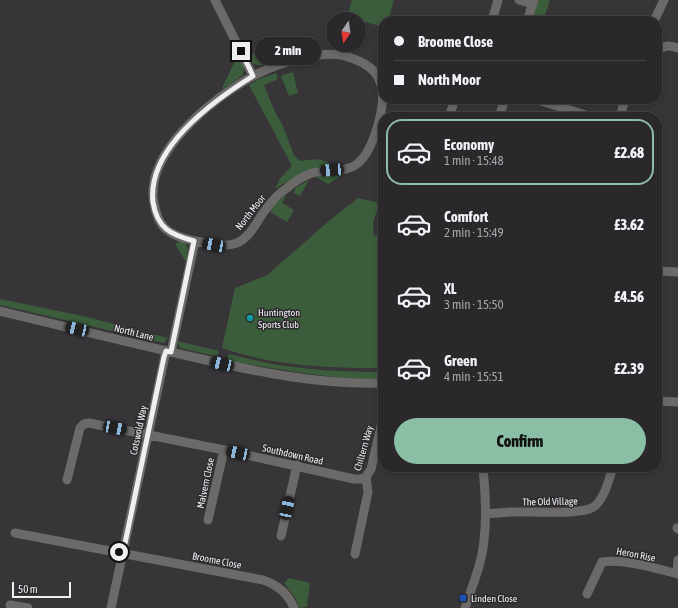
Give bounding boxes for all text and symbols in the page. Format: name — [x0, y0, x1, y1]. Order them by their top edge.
north arrow — [326, 12, 366, 52]
map controls — [326, 12, 366, 52]
text: Broome Close — [418, 33, 493, 50]
callout: 2 min — [255, 37, 321, 65]
route end — [232, 42, 250, 60]
text: 2 min — [275, 43, 301, 58]
text: North Moor — [418, 71, 480, 88]
icon: car — [396, 134, 432, 170]
text: Economy — [444, 136, 494, 153]
text: £2.68 — [614, 144, 644, 161]
text: 1 min · 15:48 — [444, 153, 504, 168]
car — [320, 163, 344, 177]
street label: North Moor — [233, 192, 268, 232]
icon: car — [396, 206, 432, 242]
text: Comfort — [444, 208, 488, 225]
text: £3.62 — [614, 216, 644, 233]
text: 2 min · 15:49 — [444, 225, 504, 240]
car — [201, 237, 227, 253]
icon: car — [396, 278, 432, 314]
text: XL — [444, 280, 457, 297]
text: £4.56 — [614, 288, 644, 305]
text: 3 min · 15:50 — [444, 297, 504, 312]
place label: Huntington Sports Club — [258, 307, 300, 330]
marker: Huntington Sports Club — [245, 313, 255, 323]
car — [64, 320, 90, 338]
street label: North Lane — [113, 322, 155, 343]
icon: car — [396, 350, 432, 386]
text: Green — [444, 352, 477, 369]
car — [209, 355, 235, 373]
text: £2.39 — [614, 360, 644, 377]
text: 4 min · 15:51 — [444, 369, 504, 384]
street label: Cotswold Way — [128, 404, 149, 456]
button: Confirm — [394, 418, 646, 464]
car — [102, 420, 128, 436]
street label: Chiltern Way — [352, 424, 375, 472]
street label: Southdown Road — [261, 442, 325, 467]
car — [225, 445, 251, 461]
street label: Malvern Close — [195, 456, 216, 509]
car — [279, 495, 295, 521]
street label: The Old Village — [522, 496, 578, 507]
route start — [110, 543, 128, 561]
street label: Heron Rise — [615, 545, 657, 564]
street label: Broome Close — [191, 550, 243, 571]
scale bar — [12, 580, 71, 599]
text: 50 m — [18, 583, 38, 595]
marker: Linden Close — [458, 593, 468, 603]
place label: Linden Close — [471, 593, 518, 604]

